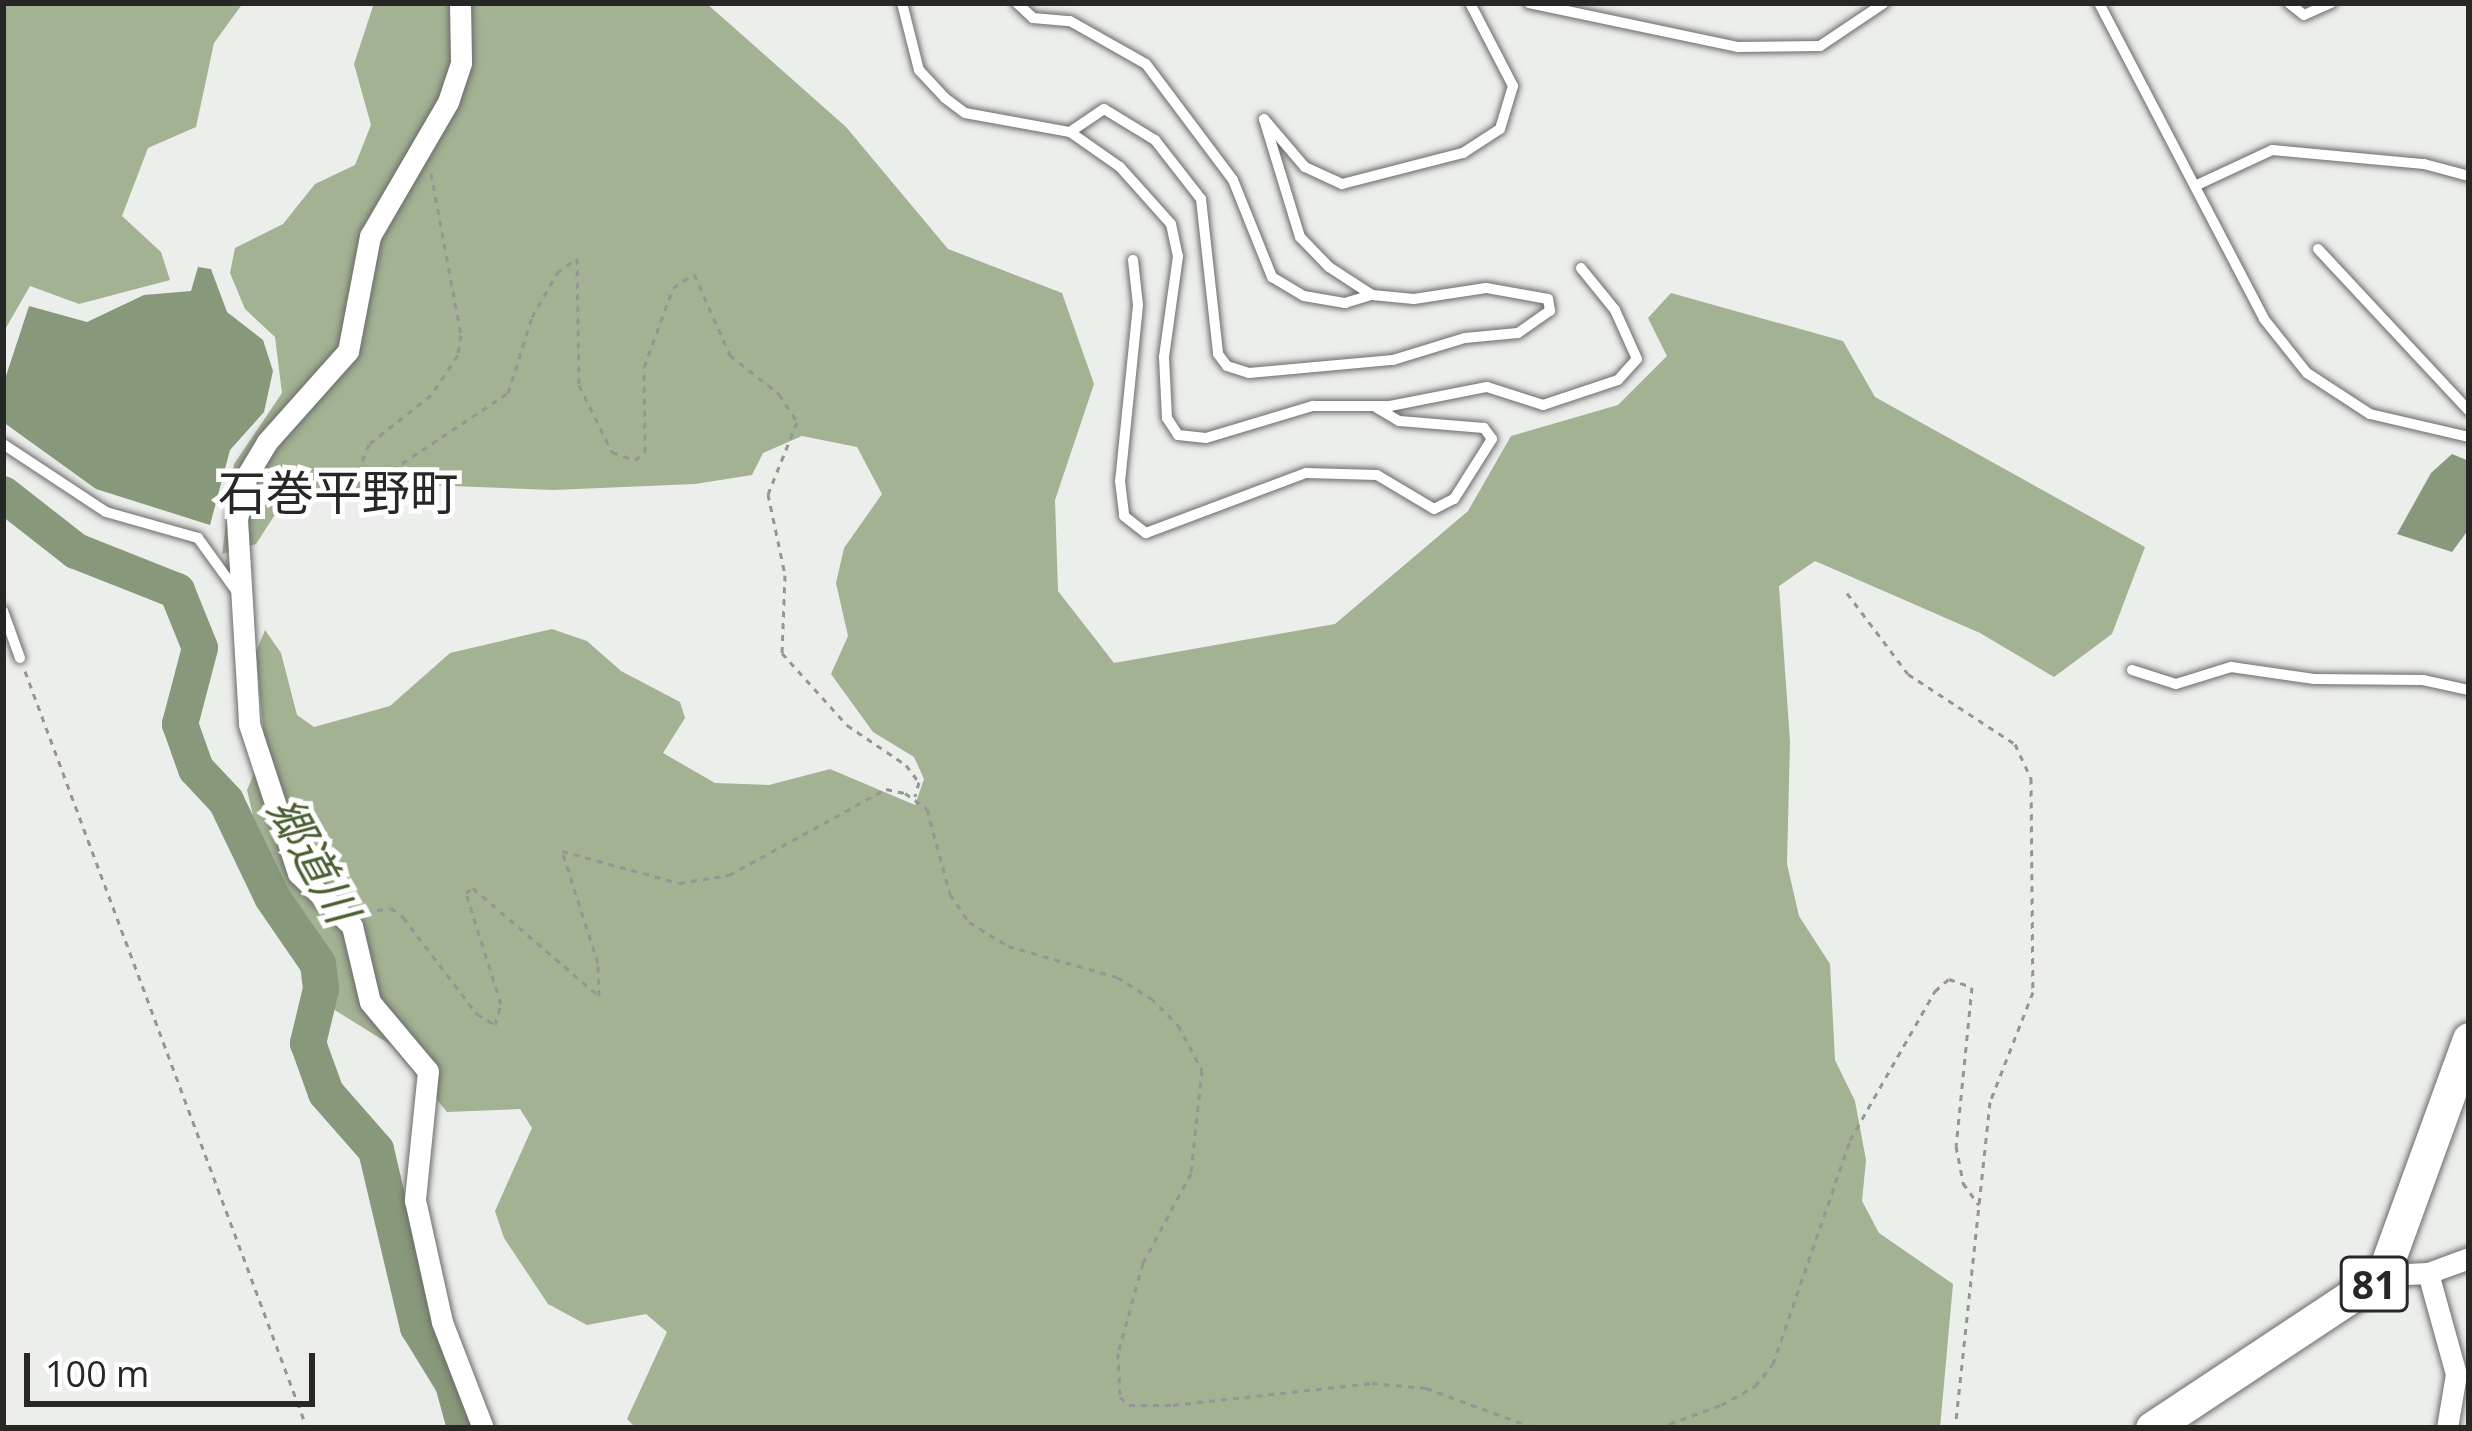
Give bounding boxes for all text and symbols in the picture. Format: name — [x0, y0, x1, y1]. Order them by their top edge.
district label: 石巻平野町 — [218, 463, 458, 521]
water label: 郷道川 — [258, 787, 370, 931]
road number: 81 — [2338, 1251, 2410, 1317]
scale bar — [30, 1329, 321, 1403]
text: 100 m — [45, 1349, 149, 1398]

